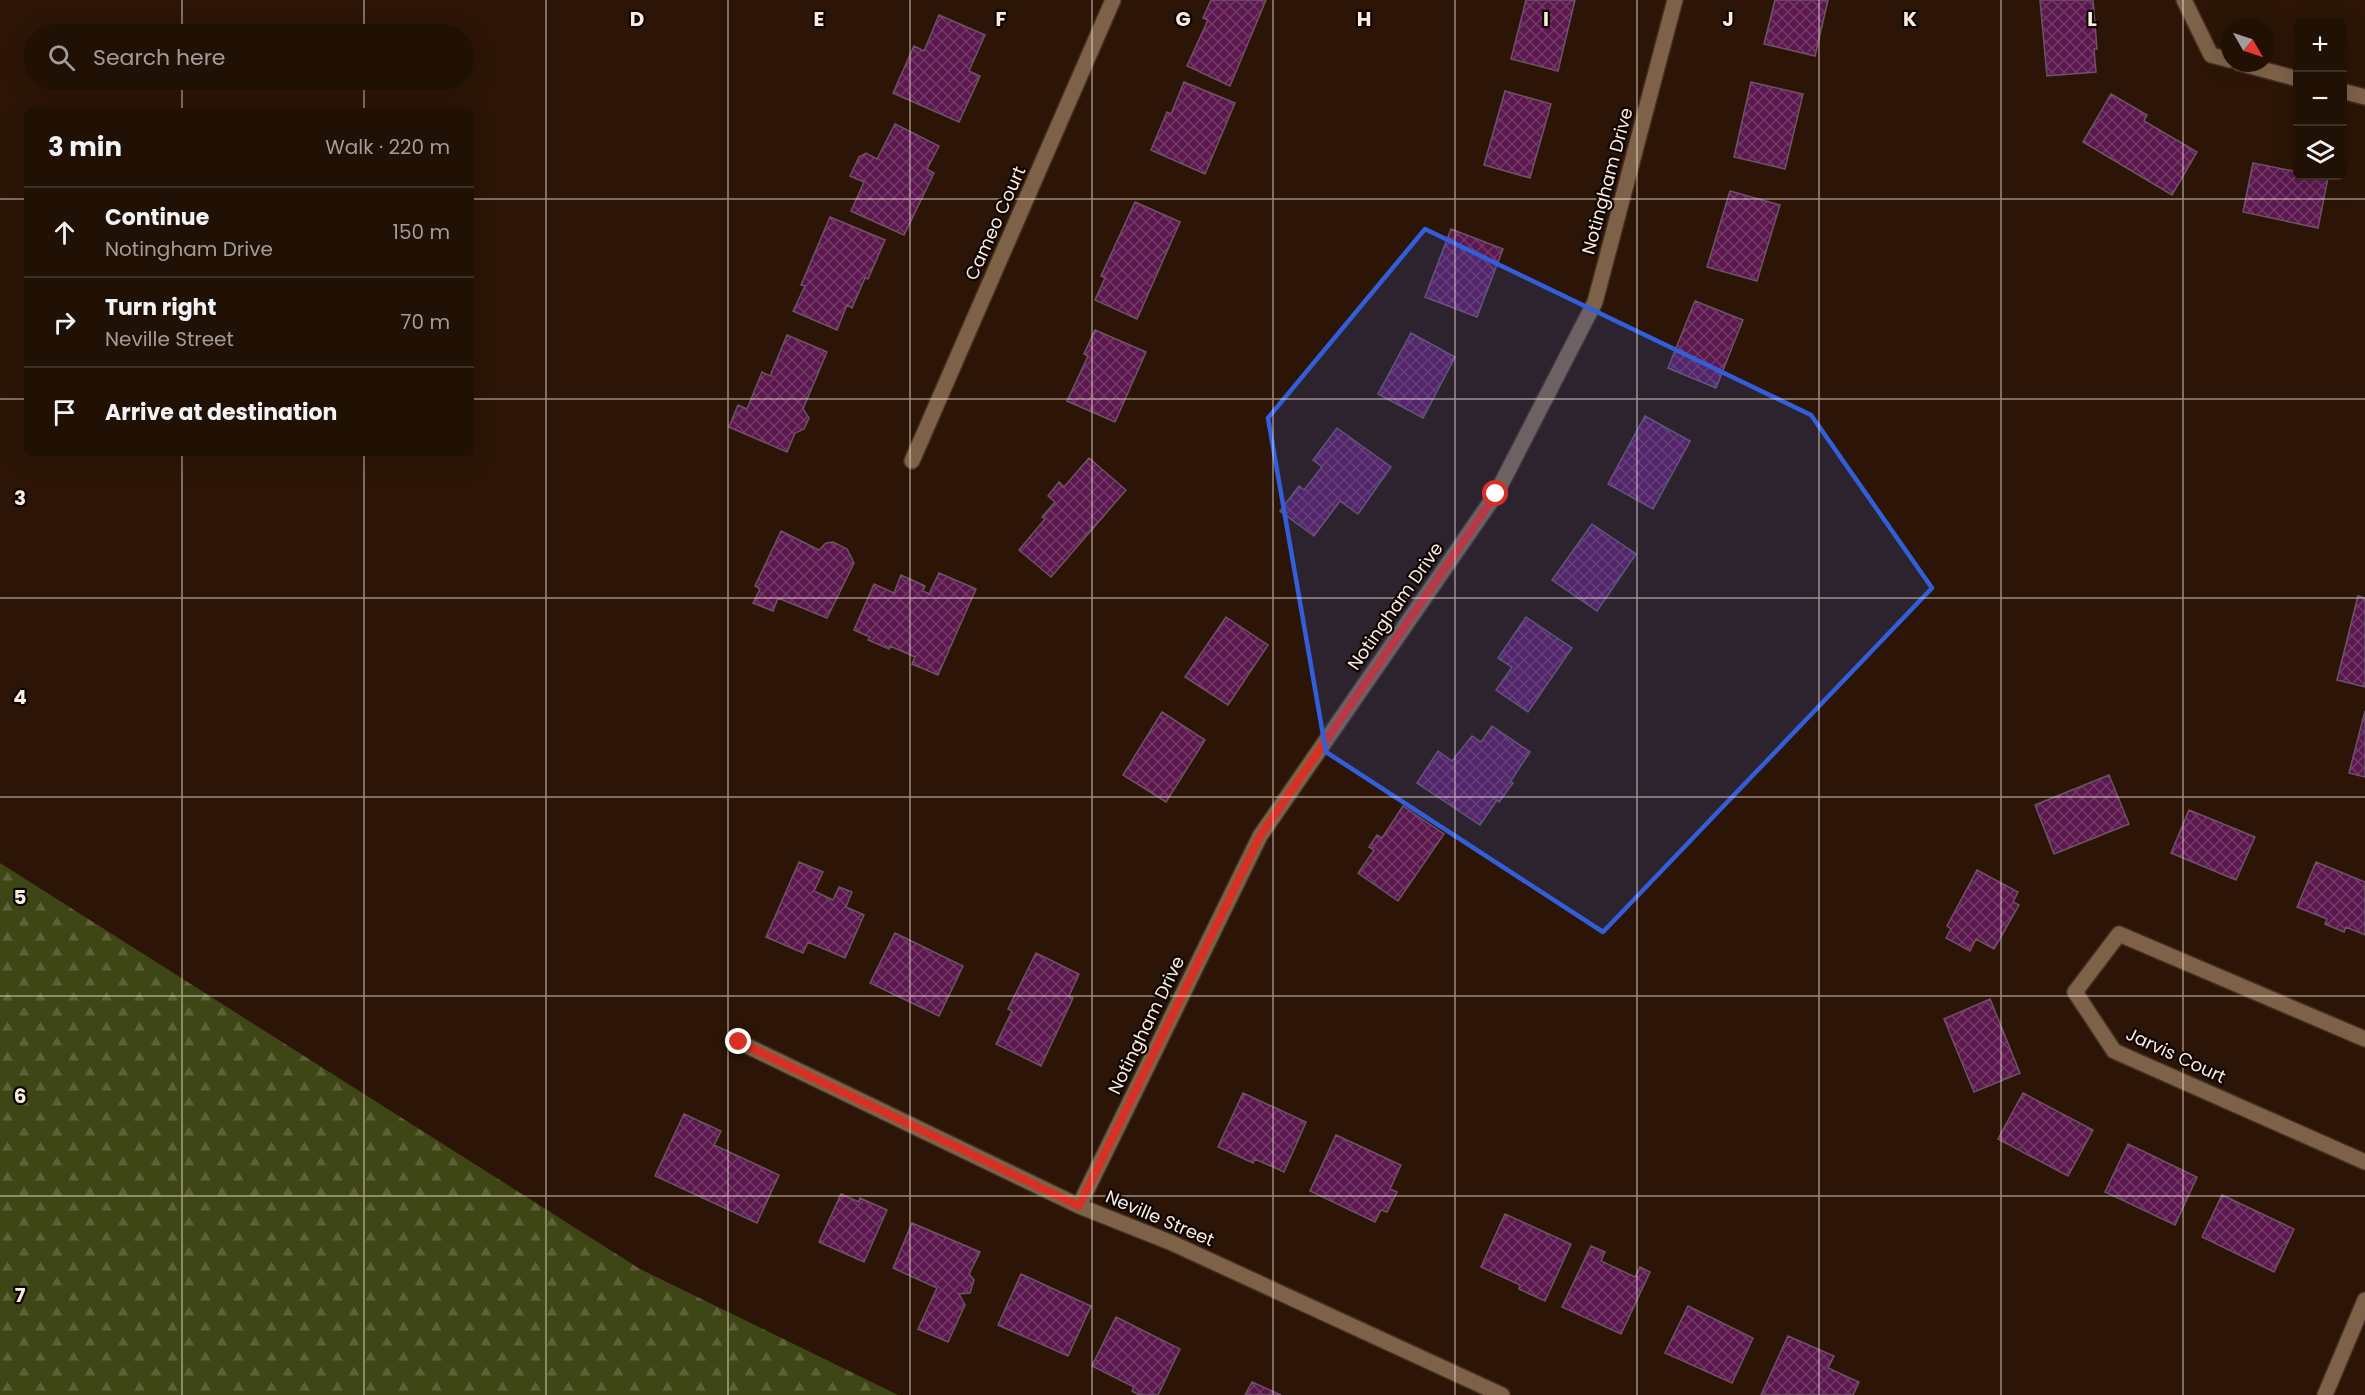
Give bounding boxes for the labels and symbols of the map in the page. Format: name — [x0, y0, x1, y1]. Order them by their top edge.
text: D — [630, 5, 644, 33]
text: E — [814, 5, 824, 33]
text: F — [996, 5, 1007, 33]
text: G — [1175, 5, 1191, 33]
text: H — [1357, 5, 1371, 33]
text: I — [1543, 5, 1549, 33]
text: J — [1722, 5, 1734, 33]
text: K — [1903, 5, 1917, 33]
text: L — [2087, 5, 2097, 33]
north arrow — [2221, 18, 2275, 72]
street label: Notingham Drive — [1575, 105, 1639, 257]
street label: Cameo Court — [959, 162, 1031, 284]
route start — [1482, 480, 1508, 506]
text: 3 — [14, 484, 26, 512]
street label: Notingham Drive — [1341, 537, 1449, 675]
text: 4 — [13, 683, 27, 711]
text: 5 — [14, 883, 27, 911]
street label: Notingham Drive — [1102, 952, 1190, 1098]
street label: Jarvis Court — [2122, 1021, 2230, 1089]
route end — [725, 1028, 751, 1054]
text: 6 — [14, 1082, 26, 1110]
street label: Neville Street — [1102, 1184, 1218, 1252]
text: 7 — [15, 1281, 26, 1309]

